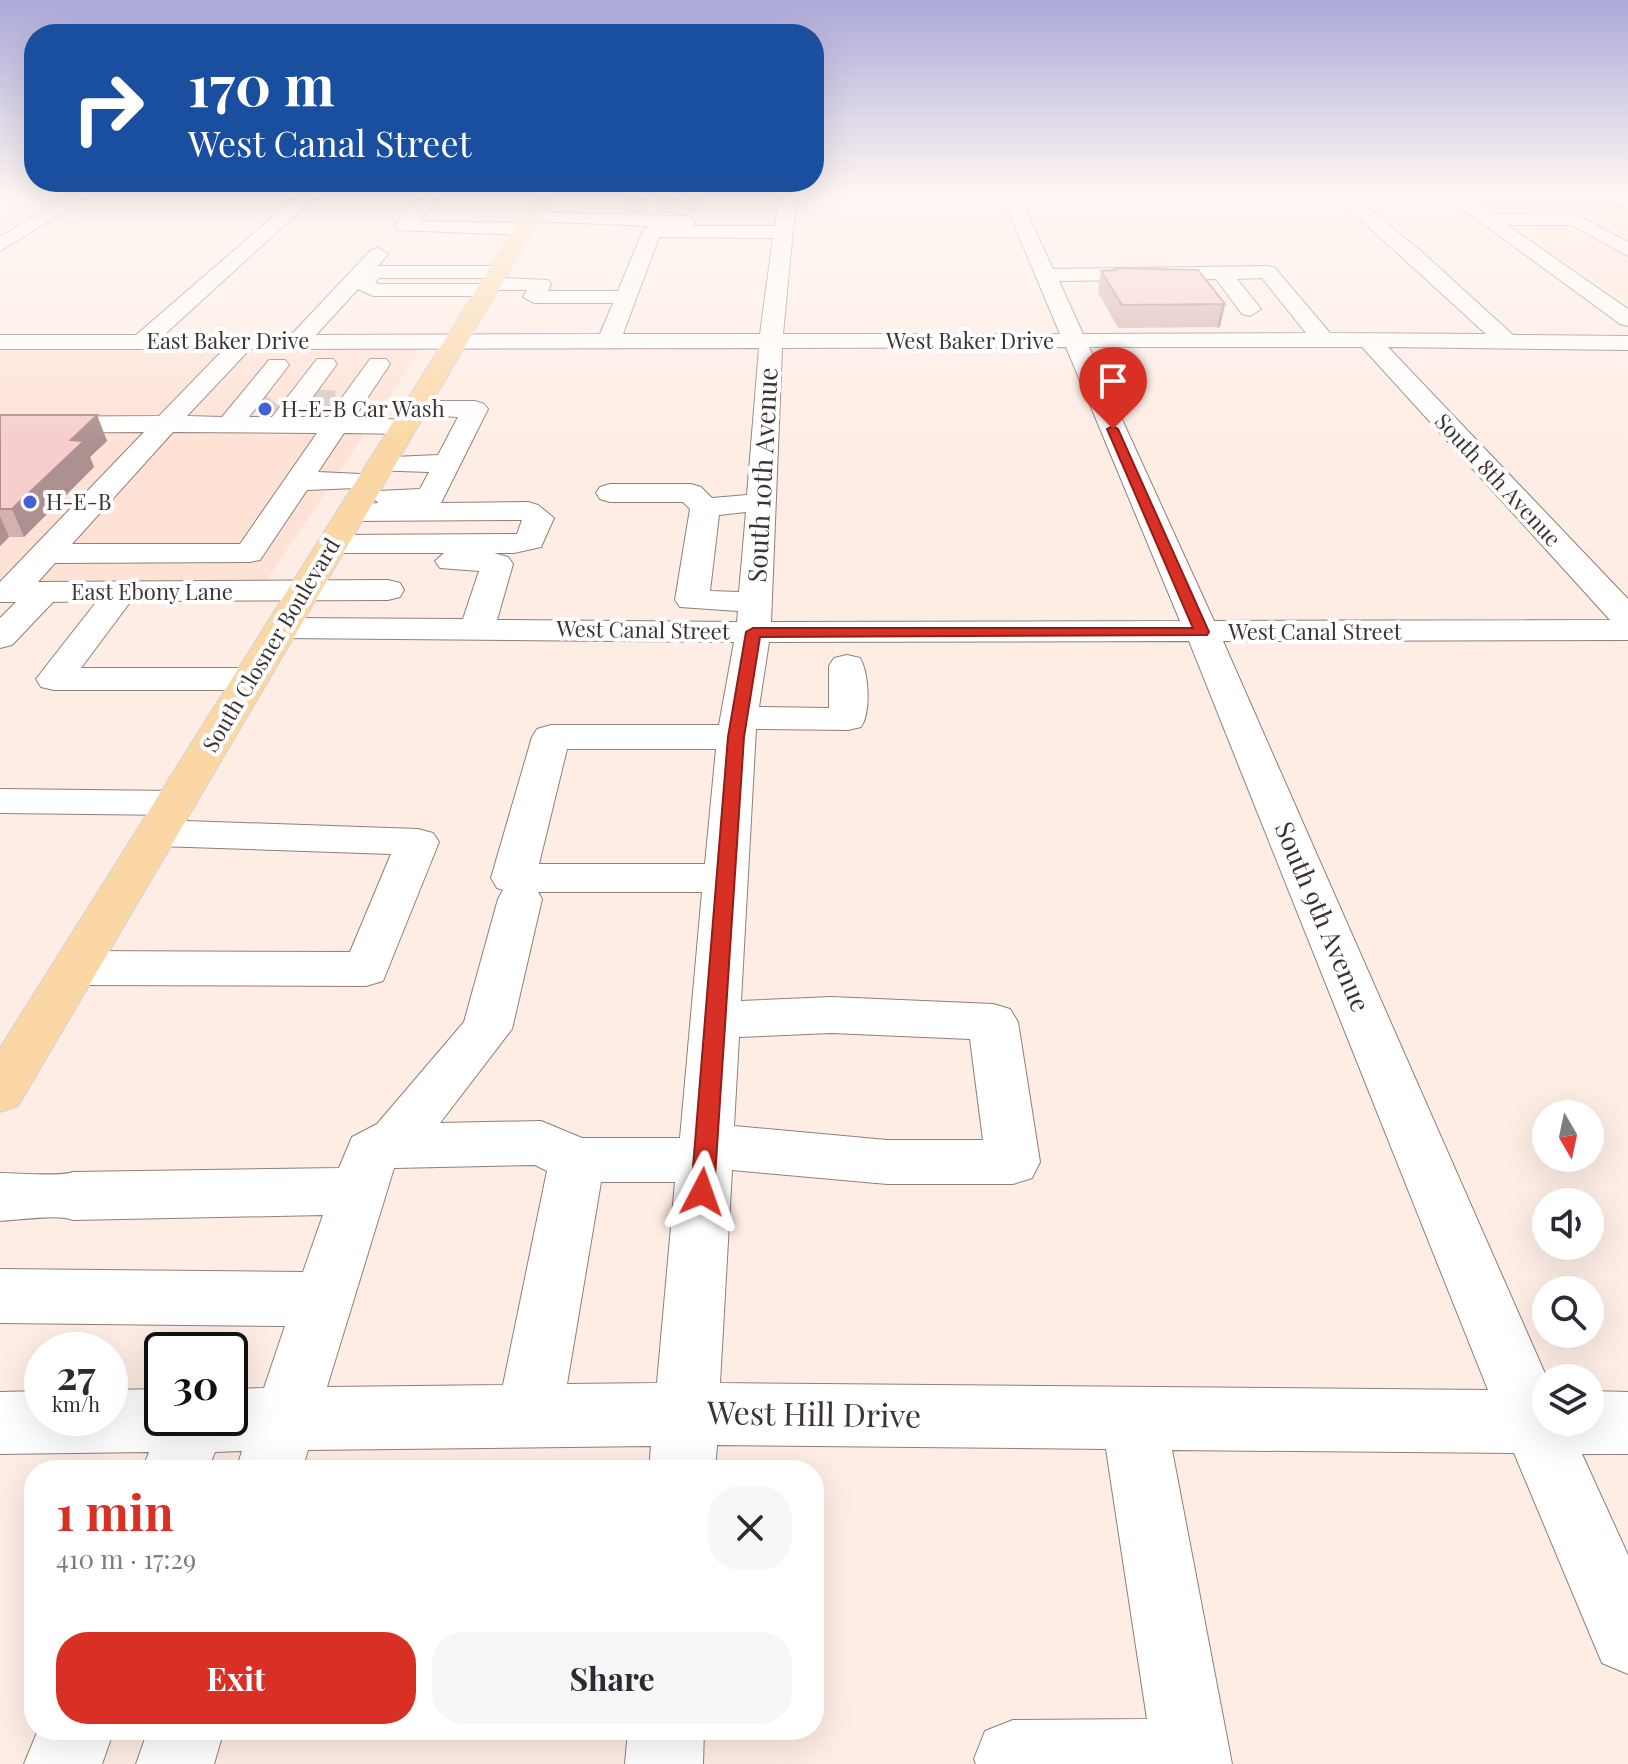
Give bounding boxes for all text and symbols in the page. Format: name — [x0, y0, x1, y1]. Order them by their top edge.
text: 170 m — [188, 46, 335, 121]
icon: right — [56, 56, 160, 160]
text: West Canal Street — [188, 118, 472, 166]
street label: East Baker Drive — [147, 325, 310, 355]
street label: West Baker Drive — [885, 325, 1054, 355]
pin — [1079, 347, 1147, 429]
icon: arrive — [1091, 359, 1135, 403]
street label: South 10th Avenue — [738, 366, 785, 583]
place label: H-E-B Car Wash — [281, 393, 445, 423]
marker: H-E-B Car Wash — [256, 400, 274, 418]
street label: South 8th Avenue — [1429, 406, 1568, 553]
place label: H-E-B — [46, 486, 111, 516]
marker: H-E-B — [21, 493, 39, 511]
street label: South Closner Boulevard — [194, 532, 346, 757]
street label: East Ebony Lane — [71, 576, 233, 606]
street label: West Canal Street — [555, 612, 731, 646]
street label: West Canal Street — [1227, 616, 1403, 646]
street label: South 9th Avenue — [1268, 816, 1379, 1017]
north arrow — [1532, 1100, 1604, 1172]
map controls — [1532, 1100, 1604, 1436]
position arrow — [660, 1150, 744, 1234]
button: sound — [1532, 1188, 1604, 1260]
button: search — [1532, 1276, 1604, 1348]
speed limit sign: 30 — [144, 1332, 248, 1436]
text: 27 — [56, 1347, 96, 1400]
button: layers — [1532, 1364, 1604, 1436]
street label: West Hill Drive — [706, 1389, 921, 1436]
text: km/h — [52, 1390, 100, 1417]
text: 1 min — [56, 1479, 174, 1543]
button: close — [708, 1486, 792, 1570]
text: 410 m · 17:29 — [56, 1541, 196, 1576]
button: Exit — [56, 1632, 416, 1724]
button: Share — [432, 1632, 792, 1724]

